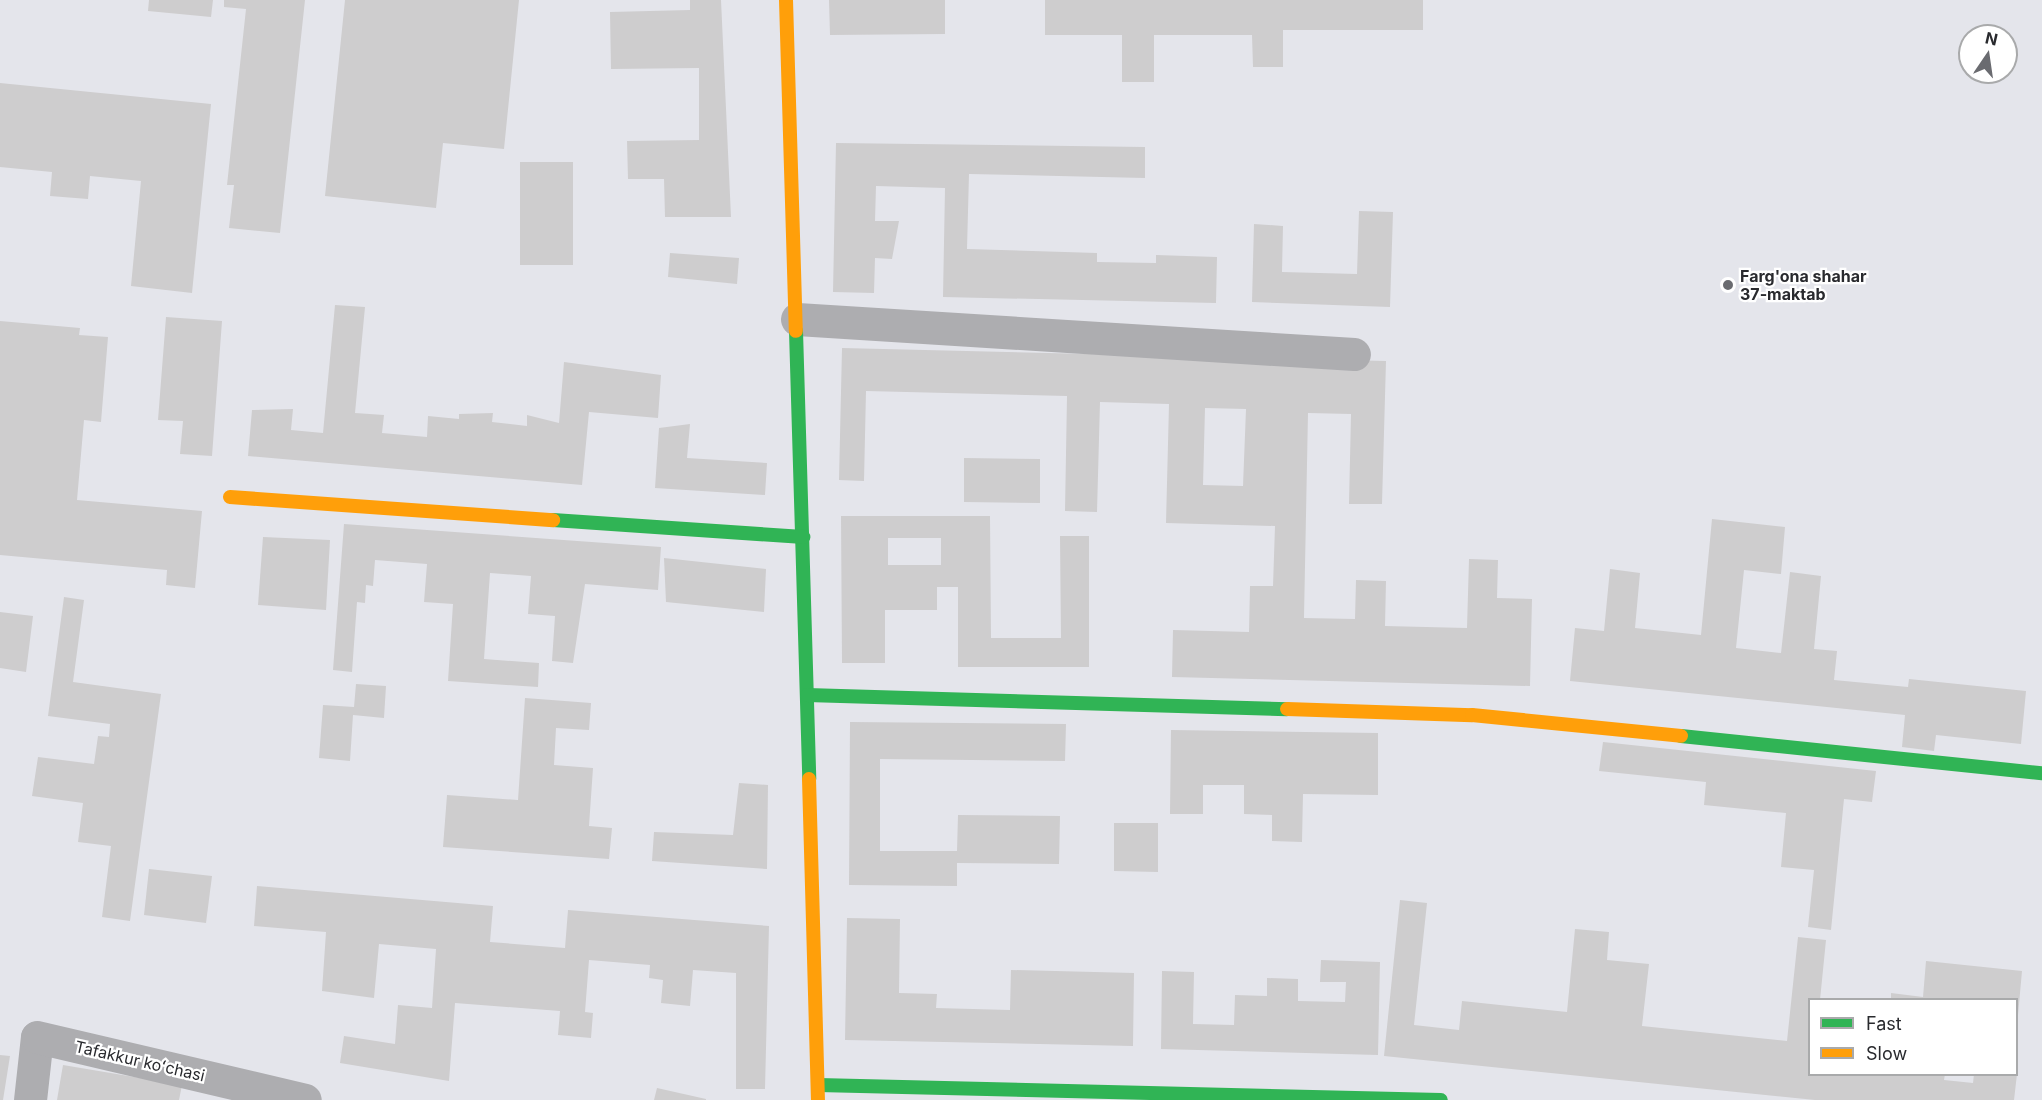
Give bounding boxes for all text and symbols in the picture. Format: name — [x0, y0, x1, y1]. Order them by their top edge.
north arrow — [1958, 24, 2018, 84]
text: N — [1983, 27, 2000, 50]
place label: Farg'ona shahar 37-maktab — [1740, 266, 1867, 304]
marker: Farg'ona shahar 37-maktab — [1721, 278, 1735, 292]
legend — [1808, 998, 2018, 1076]
text: Fast — [1866, 1013, 1902, 1034]
street label: Tafakkur koʻchasi — [73, 1037, 207, 1085]
text: Slow — [1866, 1043, 1907, 1064]

